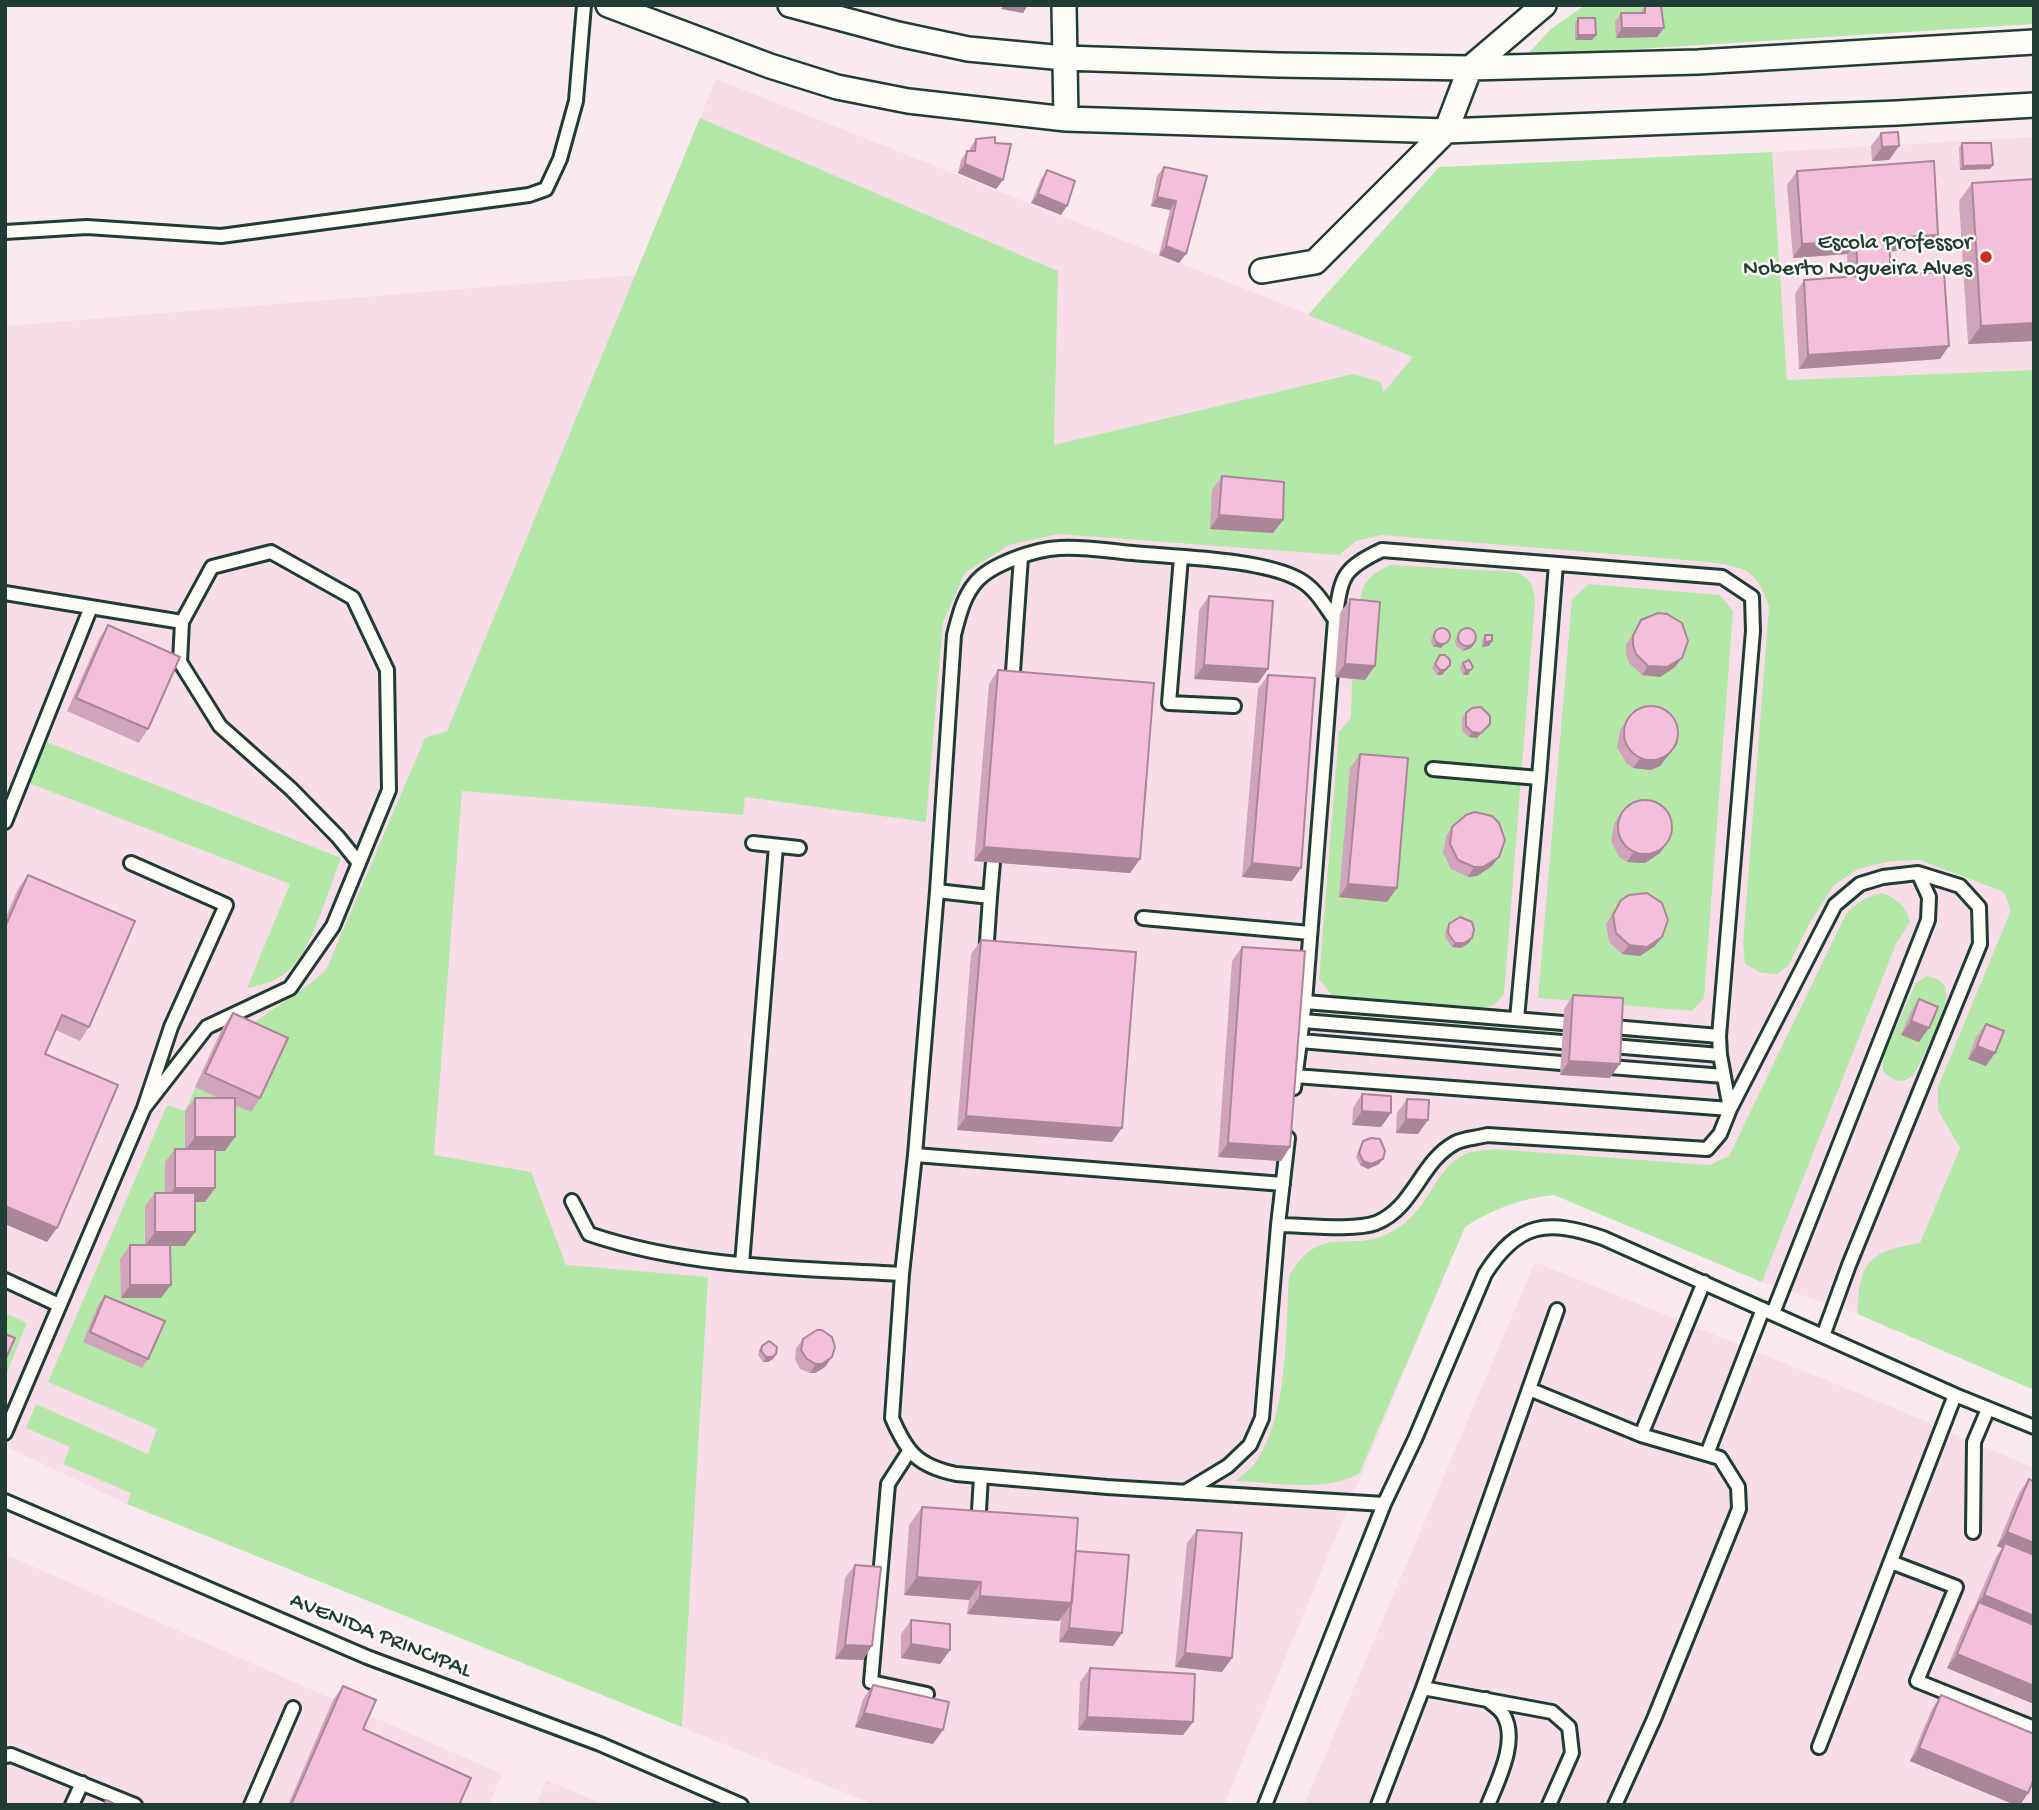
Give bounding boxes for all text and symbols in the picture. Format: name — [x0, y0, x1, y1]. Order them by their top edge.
place label: Escola Professor Noberto Nogueira Alves — [1743, 230, 1972, 284]
marker: Escola Professor Noberto Nogueira Alves — [1978, 249, 1994, 265]
street label: AVENIDA PRINCIPAL — [285, 1588, 475, 1686]

